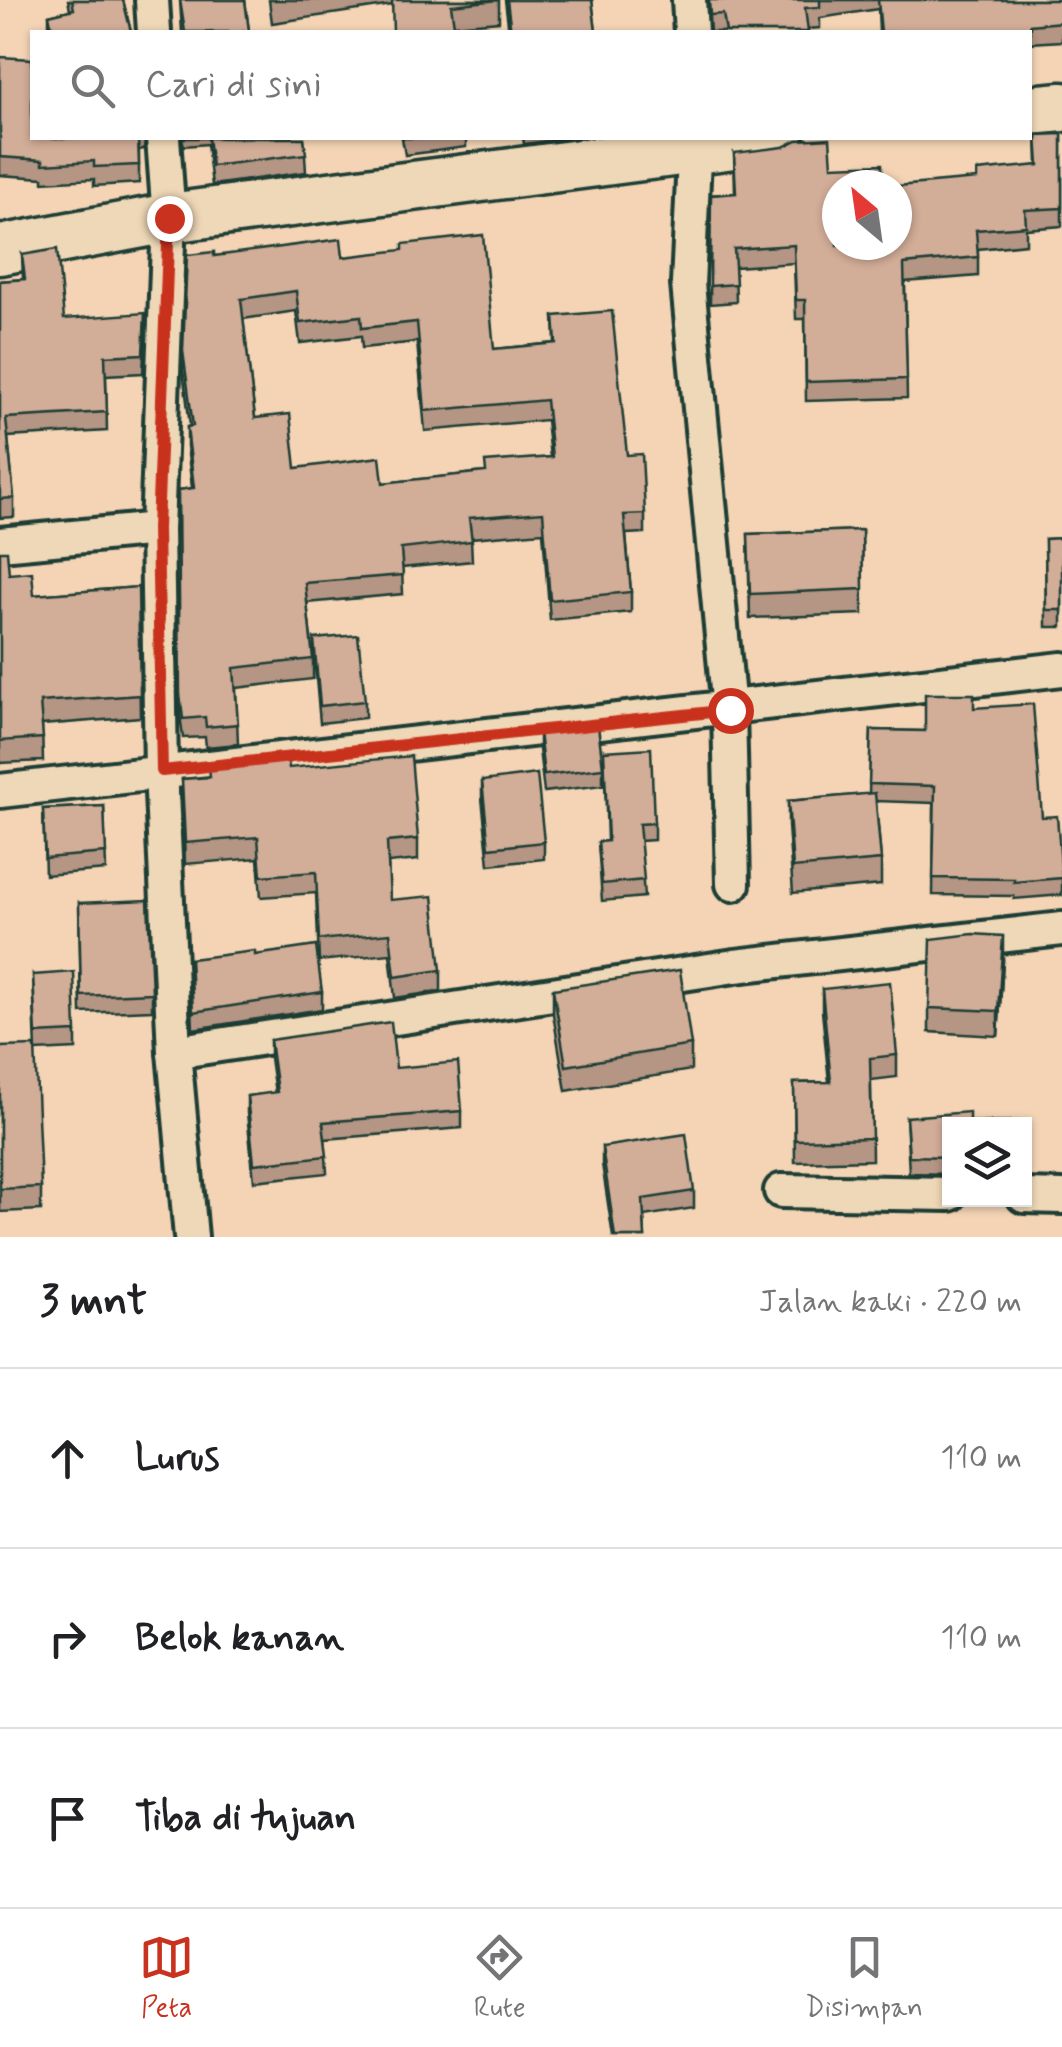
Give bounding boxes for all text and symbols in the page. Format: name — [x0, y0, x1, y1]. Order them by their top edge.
search box — [30, 30, 1032, 140]
icon: search — [65, 58, 120, 113]
text: Cari di sini — [145, 61, 322, 110]
north arrow — [822, 170, 912, 260]
route end — [147, 196, 193, 242]
route start — [708, 688, 754, 734]
map controls — [942, 1117, 1032, 1207]
button: layers — [942, 1117, 1032, 1207]
text: 3 mnt — [40, 1275, 147, 1330]
text: Jalan kaki · 220 m — [759, 1281, 1022, 1323]
icon: ahead — [40, 1431, 95, 1486]
text: Lurus — [135, 1434, 219, 1483]
text: 110 m — [941, 1437, 1022, 1479]
icon: right — [40, 1611, 95, 1666]
text: Belok kanan — [135, 1614, 344, 1663]
text: 110 m — [941, 1617, 1022, 1659]
icon: arrive — [40, 1791, 95, 1846]
text: Tiba di tujuan — [135, 1794, 356, 1843]
tab: Peta — [139, 1930, 194, 2027]
tab: Rute — [472, 1930, 527, 2027]
tab: Disimpan — [805, 1930, 923, 2027]

